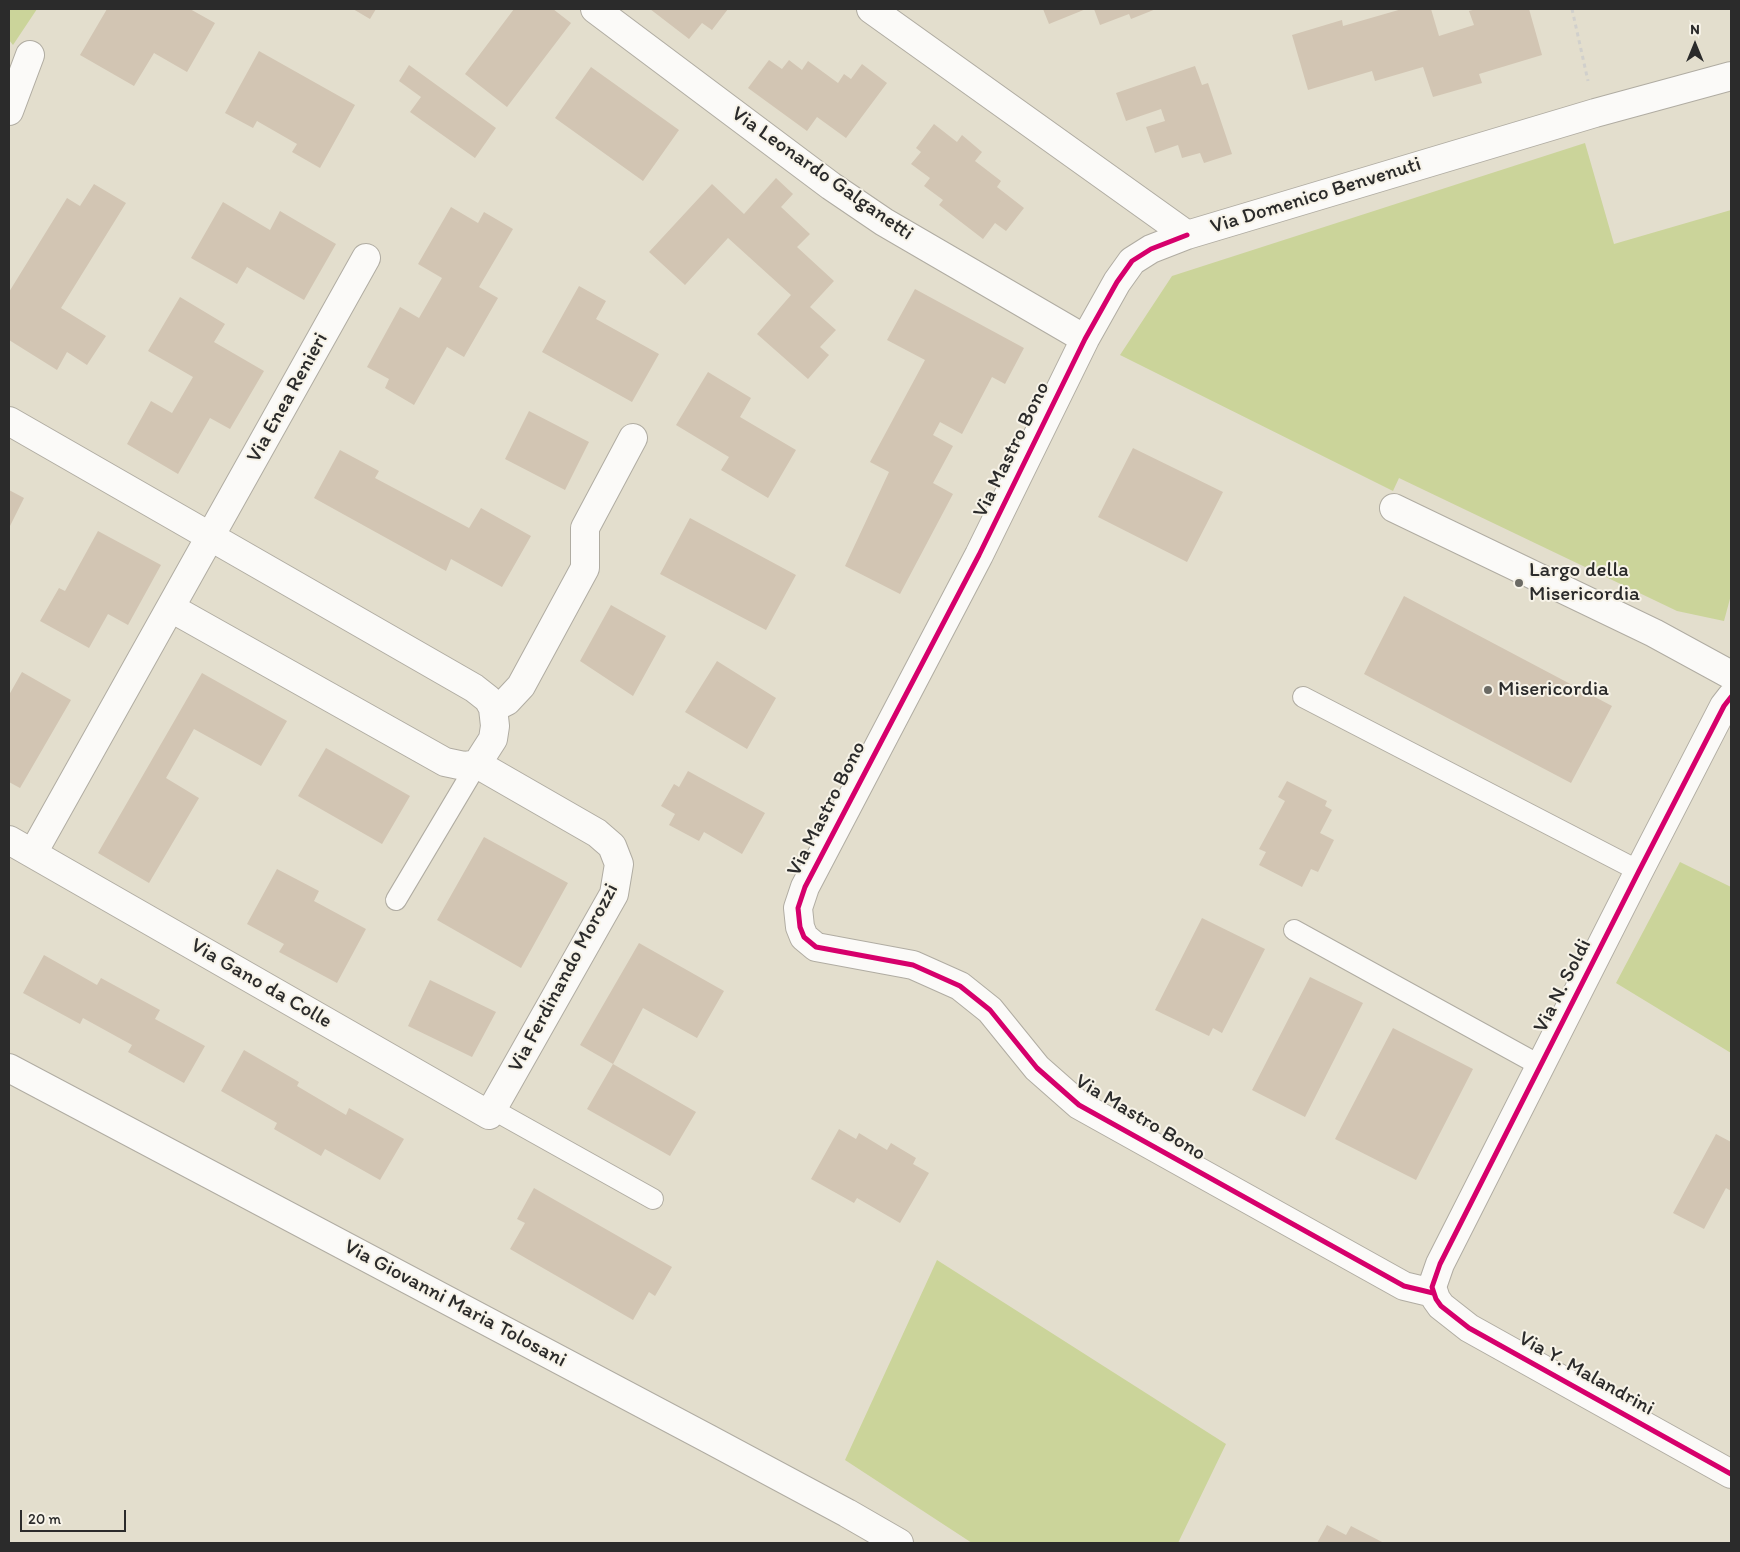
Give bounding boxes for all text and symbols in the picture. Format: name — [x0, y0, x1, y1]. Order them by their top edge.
north arrow — [1670, 20, 1720, 70]
text: N — [1690, 21, 1700, 38]
street label: Via Leonardo Galganetti — [726, 102, 918, 246]
street label: Via Domenico Benvenuti — [1208, 152, 1424, 240]
street label: Via Enea Renieri — [242, 329, 334, 467]
street label: Via Mastro Bono — [968, 378, 1056, 522]
place label: Largo della Misericordia — [1529, 558, 1640, 608]
marker: Largo della Misericordia — [1513, 577, 1525, 589]
place label: Misericordia — [1498, 677, 1609, 703]
marker: Misericordia — [1482, 684, 1494, 696]
street label: Via Mastro Bono — [782, 737, 872, 881]
street label: Via Ferdinando Morozzi — [504, 879, 624, 1077]
street label: Via Gano da Colle — [186, 933, 336, 1035]
street label: Via N. Soldi — [1529, 935, 1597, 1037]
street label: Via Mastro Bono — [1070, 1069, 1210, 1167]
street label: Via Giovanni Maria Tolosani — [339, 1235, 571, 1373]
street label: Via Y. Malandrini — [1514, 1326, 1658, 1422]
scale bar — [22, 1500, 129, 1532]
text: 20 m — [28, 1510, 61, 1528]

